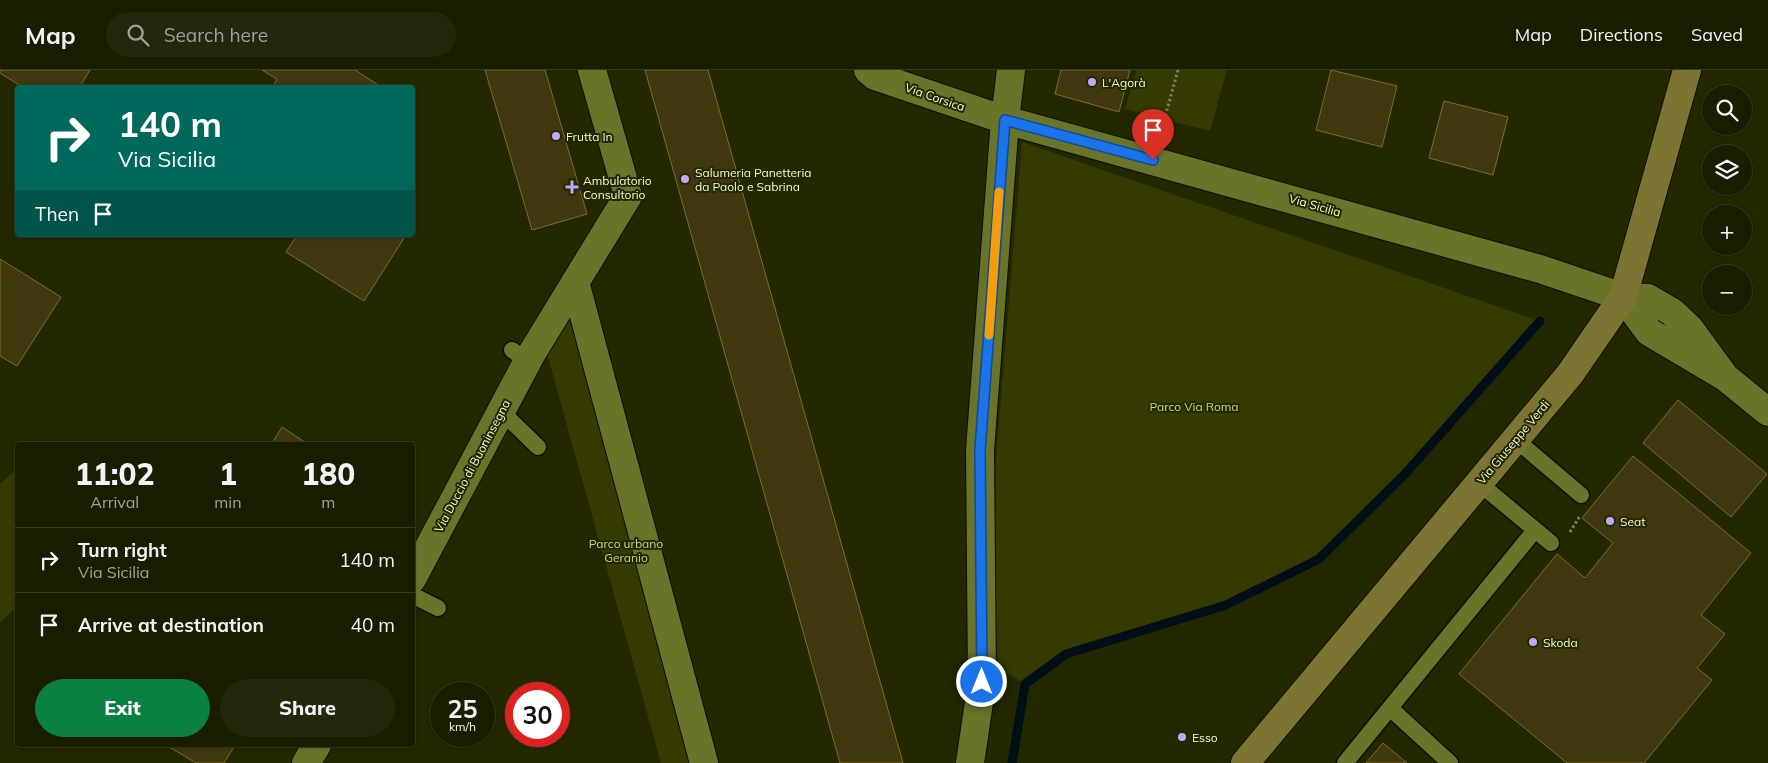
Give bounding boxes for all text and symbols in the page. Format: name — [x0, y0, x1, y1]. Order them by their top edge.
search box — [106, 12, 456, 57]
text: Map — [25, 20, 76, 50]
icon: search — [124, 21, 152, 49]
text: Search here — [164, 23, 268, 47]
text: Map — [1515, 23, 1552, 46]
text: Directions — [1580, 23, 1663, 46]
text: Saved — [1691, 23, 1743, 46]
place label: L'Agorà — [1102, 75, 1146, 90]
marker: L'Agorà — [1086, 76, 1098, 88]
street label: Via Corsica — [903, 80, 967, 114]
map controls — [1702, 85, 1752, 315]
button: search — [1702, 85, 1752, 135]
text: 140 m — [118, 102, 222, 146]
icon: right — [35, 105, 100, 170]
pin — [1132, 109, 1174, 160]
icon: arrive — [1139, 116, 1167, 144]
place label: Frutta In — [566, 129, 613, 144]
marker: Frutta In — [550, 130, 562, 142]
text: Via Sicilia — [118, 145, 216, 173]
button: layers — [1702, 145, 1752, 195]
place label: Salumeria Panetteria da Paolo e Sabrina — [695, 165, 811, 194]
place label: Ambulatorio Consultorio — [583, 173, 652, 202]
marker: Salumeria Panetteria da Paolo e Sabrina — [679, 173, 691, 185]
marker: Ambulatorio Consultorio — [565, 180, 579, 194]
street label: Via Sicilia — [1287, 190, 1343, 220]
icon: arrive — [89, 200, 117, 228]
text: Then — [35, 202, 79, 226]
button: + — [1702, 205, 1752, 255]
button: − — [1702, 265, 1752, 315]
street label: Via Duccio di Buoninsegna — [431, 397, 513, 535]
street label: Via Giuseppe Verdi — [1473, 397, 1553, 487]
park label: Parco Via Roma — [1149, 399, 1239, 414]
text: 11:02 — [75, 455, 155, 493]
text: 1 — [219, 455, 237, 493]
text: 180 — [301, 455, 355, 493]
text: Arrival — [90, 492, 139, 512]
text: min — [214, 492, 242, 512]
text: m — [321, 492, 335, 512]
place label: Seat — [1620, 514, 1645, 529]
marker: Seat — [1604, 515, 1616, 527]
park label: Parco urbano Geranio — [589, 536, 663, 565]
text: Turn right — [78, 538, 167, 562]
icon: right — [35, 546, 63, 574]
text: 140 m — [339, 548, 395, 572]
text: Via Sicilia — [78, 562, 149, 582]
icon: arrive — [35, 611, 63, 639]
text: Arrive at destination — [78, 613, 264, 637]
text: 40 m — [351, 613, 395, 637]
place label: Skoda — [1543, 635, 1578, 650]
marker: Skoda — [1527, 636, 1539, 648]
position arrow — [955, 655, 1007, 707]
button: Exit — [35, 679, 210, 737]
button: Share — [220, 679, 395, 737]
speed limit sign: 30 — [505, 682, 570, 747]
text: 25 — [447, 693, 478, 724]
text: km/h — [449, 719, 476, 734]
place label: Esso — [1192, 730, 1218, 745]
marker: Esso — [1176, 731, 1188, 743]

